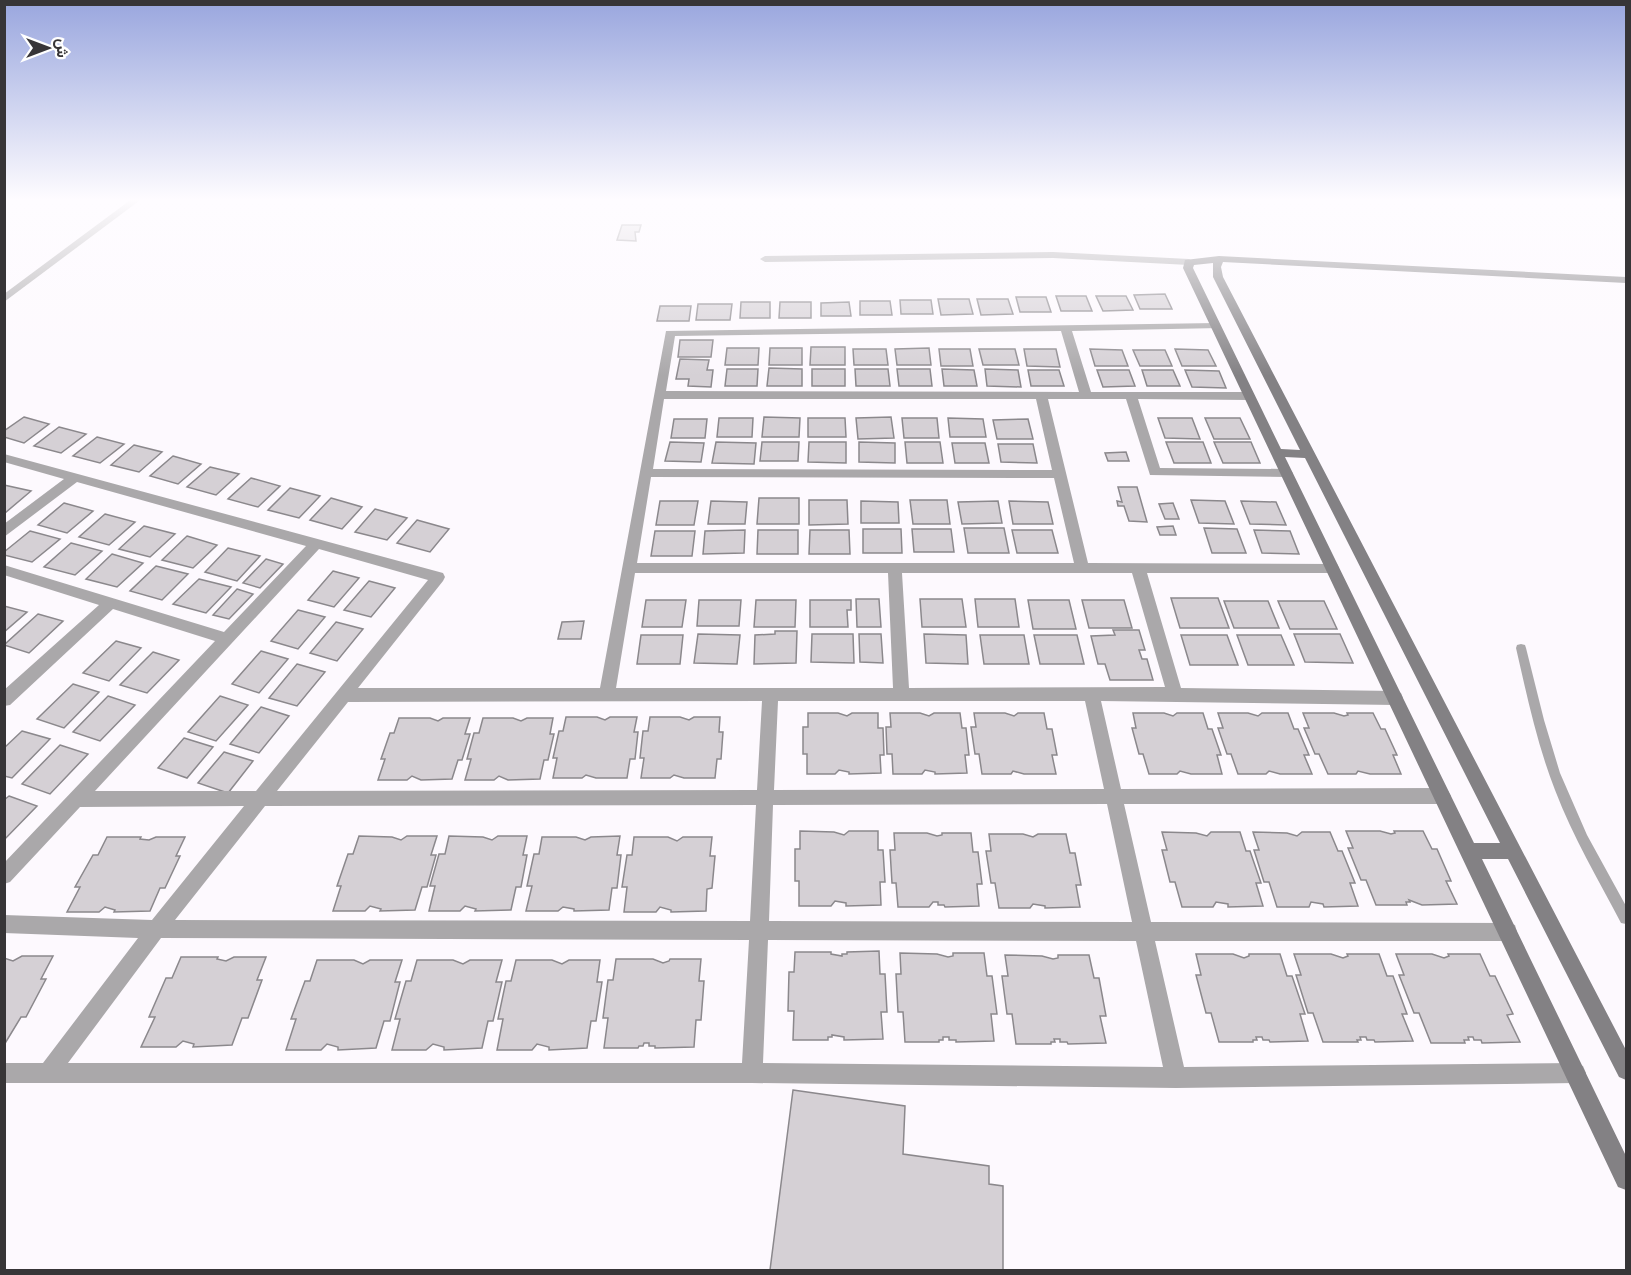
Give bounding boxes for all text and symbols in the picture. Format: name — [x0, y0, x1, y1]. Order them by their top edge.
north arrow — [18, 18, 78, 78]
text: ش — [53, 38, 70, 58]

